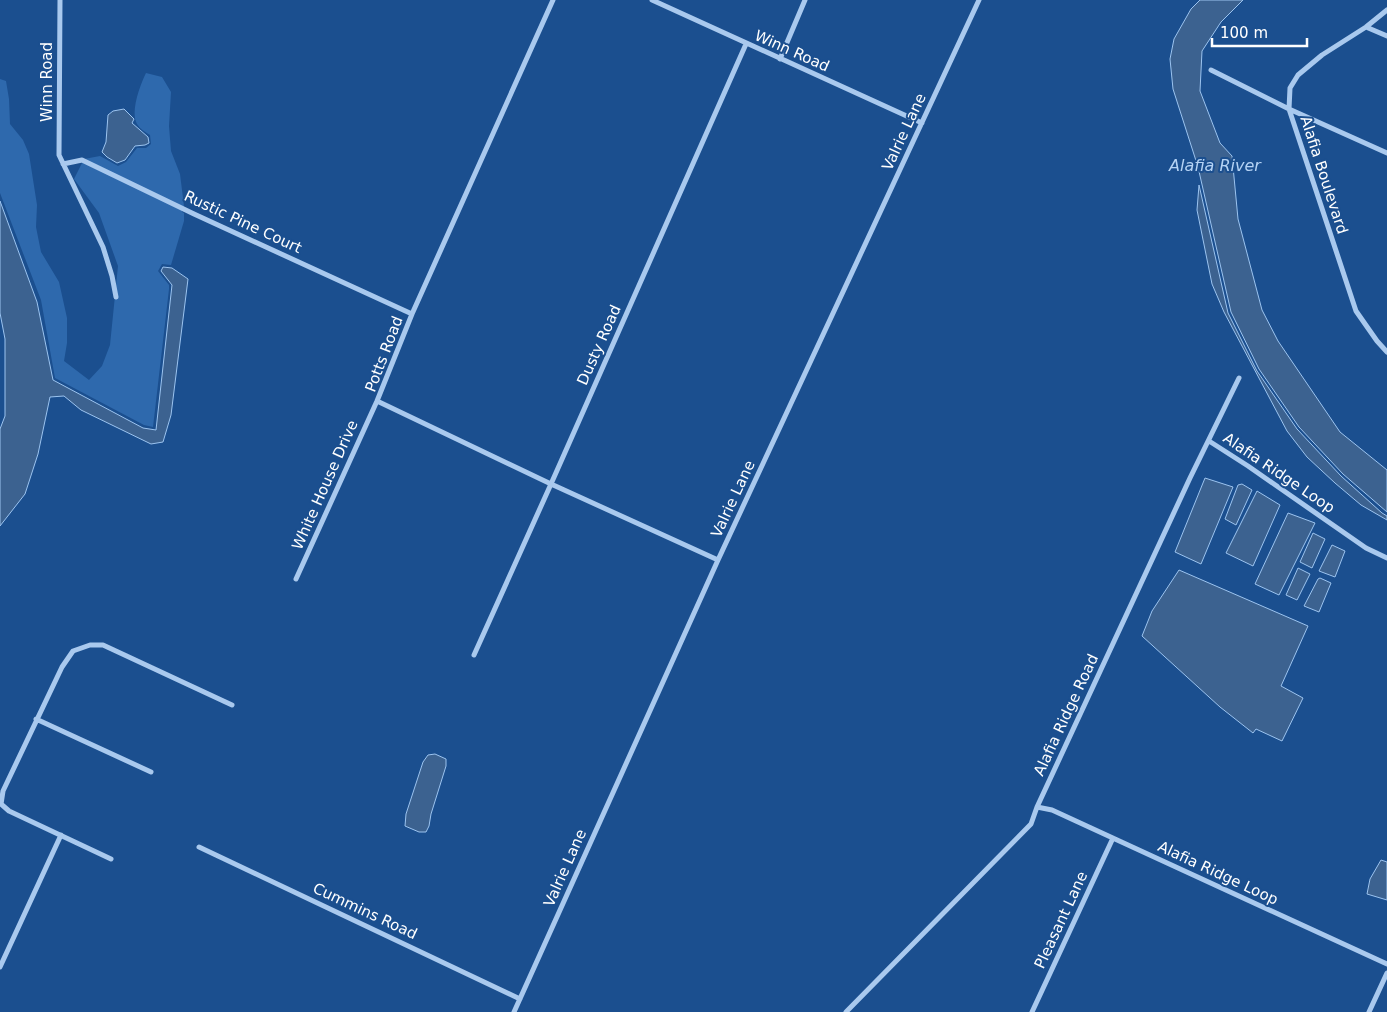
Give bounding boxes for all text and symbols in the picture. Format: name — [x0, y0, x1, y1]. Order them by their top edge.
scale bar — [1212, 15, 1307, 47]
text: 100 m — [1220, 24, 1268, 42]
street label: Winn Road — [752, 26, 832, 76]
street label: Winn Road — [38, 42, 56, 122]
street label: Valrie Lane — [878, 91, 930, 173]
street label: Alafia Boulevard — [1296, 114, 1352, 236]
water label: Alafia River — [1168, 156, 1262, 175]
street label: Rustic Pine Court — [181, 187, 305, 257]
street label: Dusty Road — [573, 302, 625, 388]
street label: Potts Road — [361, 314, 407, 394]
street label: White House Drive — [288, 417, 362, 553]
street label: Alafia Ridge Loop — [1220, 429, 1338, 517]
street label: Valrie Lane — [707, 458, 759, 540]
street label: Alafia Ridge Road — [1030, 651, 1102, 779]
street label: Valrie Lane — [540, 826, 590, 910]
street label: Alafia Ridge Loop — [1155, 837, 1281, 909]
street label: Pleasant Lane — [1031, 869, 1091, 971]
street label: Cummins Road — [310, 879, 420, 943]

